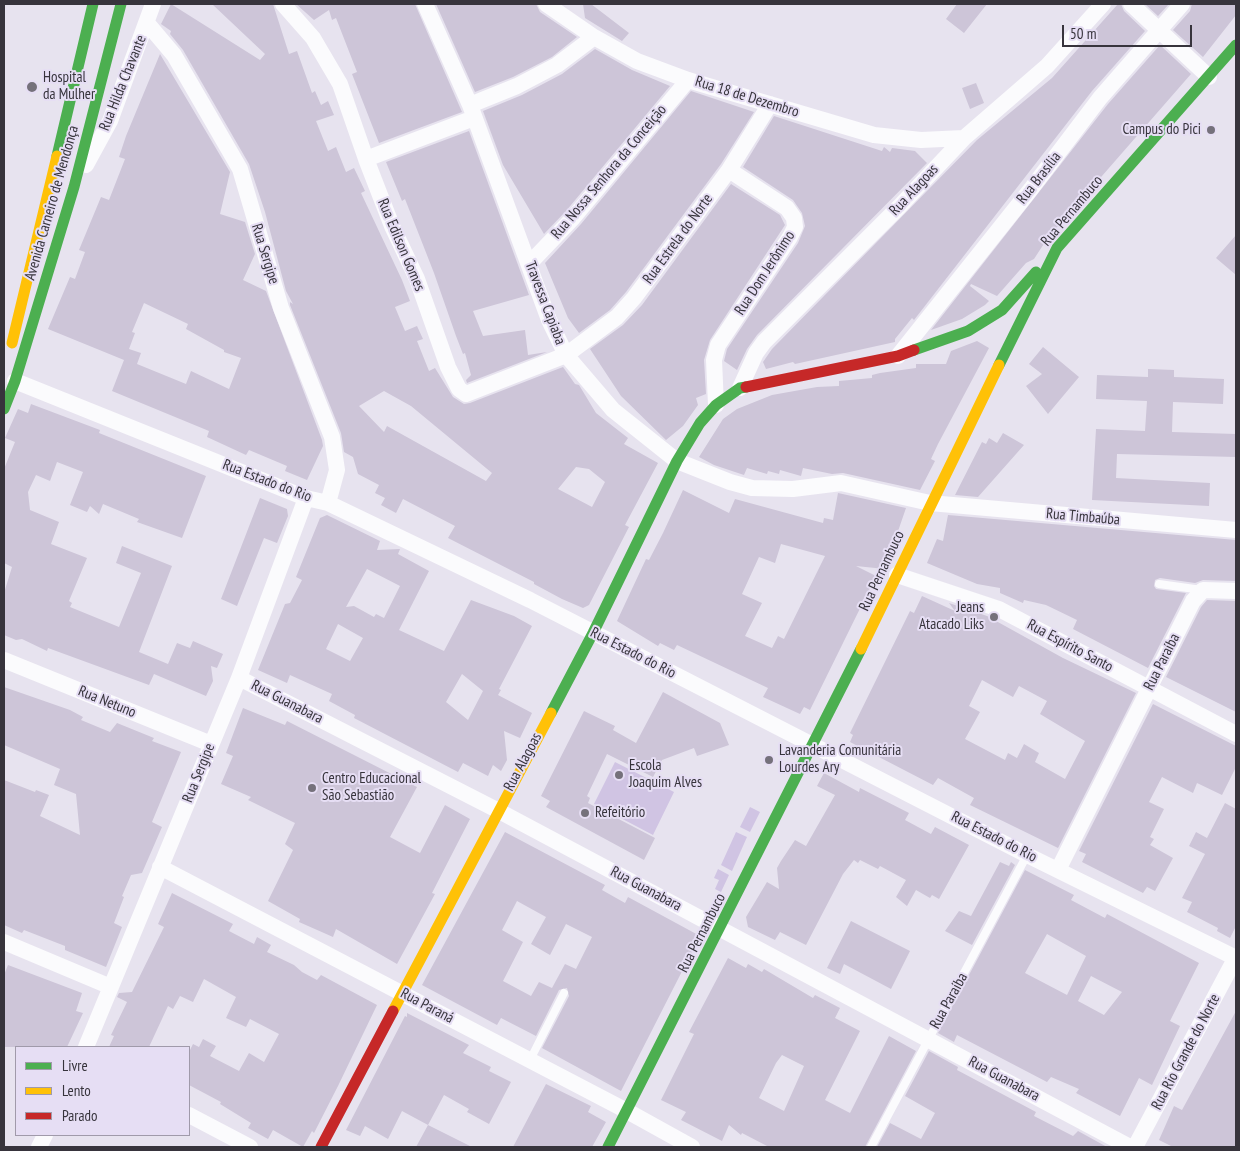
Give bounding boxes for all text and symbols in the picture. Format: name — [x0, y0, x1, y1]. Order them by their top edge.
scale bar — [1065, 15, 1195, 47]
text: 50 m — [1070, 24, 1096, 43]
street label: Rua Hilda Chavante — [96, 33, 150, 133]
place label: Hospital da Mulher — [43, 69, 95, 104]
street label: Rua 18 de Dezembro — [693, 73, 801, 121]
marker: Hospital da Mulher — [25, 80, 39, 94]
street label: Rua Nossa Senhora da Conceição — [548, 101, 670, 243]
place label: Campus do Pici — [1123, 121, 1201, 139]
street label: Avenida Carneiro de Mendonça — [21, 124, 83, 282]
marker: Campus do Pici — [1205, 124, 1217, 136]
street label: Rua Brasília — [1013, 148, 1065, 208]
street label: Rua Alagoas — [886, 161, 942, 219]
street label: Rua Pernambuco — [1037, 172, 1107, 250]
street label: Rua Estrela do Norte — [639, 190, 717, 288]
street label: Rua Edilson Gomes — [373, 196, 429, 294]
street label: Rua Sergipe — [247, 222, 283, 286]
street label: Rua Dom Jerônimo — [731, 228, 799, 318]
street label: Travessa Capiaba — [521, 259, 569, 347]
street label: Rua Estado do Rio — [220, 456, 314, 506]
street label: Rua Timbaúba — [1045, 505, 1121, 529]
street label: Rua Pernambuco — [856, 528, 908, 614]
place label: Jeans Atacado Liks — [919, 599, 984, 634]
marker: Jeans Atacado Liks — [988, 611, 1000, 623]
street label: Rua Espírito Santo — [1024, 616, 1116, 676]
street label: Rua Estado do Rio — [587, 624, 679, 682]
street label: Rua Paraíba — [1140, 631, 1184, 693]
street label: Rua Guanabara — [248, 676, 326, 728]
street label: Rua Netuno — [75, 682, 139, 722]
street label: Rua Alagoas — [500, 730, 546, 794]
street label: Rua Sergipe — [179, 741, 219, 805]
place label: Lavanderia Comunitária Lourdes Ary — [779, 742, 901, 777]
marker: Lavanderia Comunitária Lourdes Ary — [763, 754, 775, 766]
place label: Escola Joaquim Alves — [629, 757, 702, 792]
marker: Escola Joaquim Alves — [613, 769, 625, 781]
place label: Centro Educacional São Sebastião — [322, 770, 421, 805]
marker: Centro Educacional São Sebastião — [306, 782, 318, 794]
place label: Refeitório — [595, 804, 645, 822]
marker: Refeitório — [579, 807, 591, 819]
street label: Rua Estado do Rio — [948, 808, 1040, 866]
street label: Rua Guanabara — [607, 863, 685, 915]
street label: Rua Pernambuco — [674, 890, 730, 976]
street label: Rua Paraíba — [926, 970, 972, 1032]
street label: Rua Paraná — [397, 984, 457, 1028]
street label: Rua Rio Grande do Norte — [1148, 991, 1224, 1113]
legend — [15, 1046, 190, 1136]
street label: Rua Guanabara — [965, 1053, 1043, 1105]
text: Livre — [62, 1056, 88, 1075]
text: Lento — [62, 1081, 91, 1100]
text: Parado — [62, 1106, 97, 1125]

